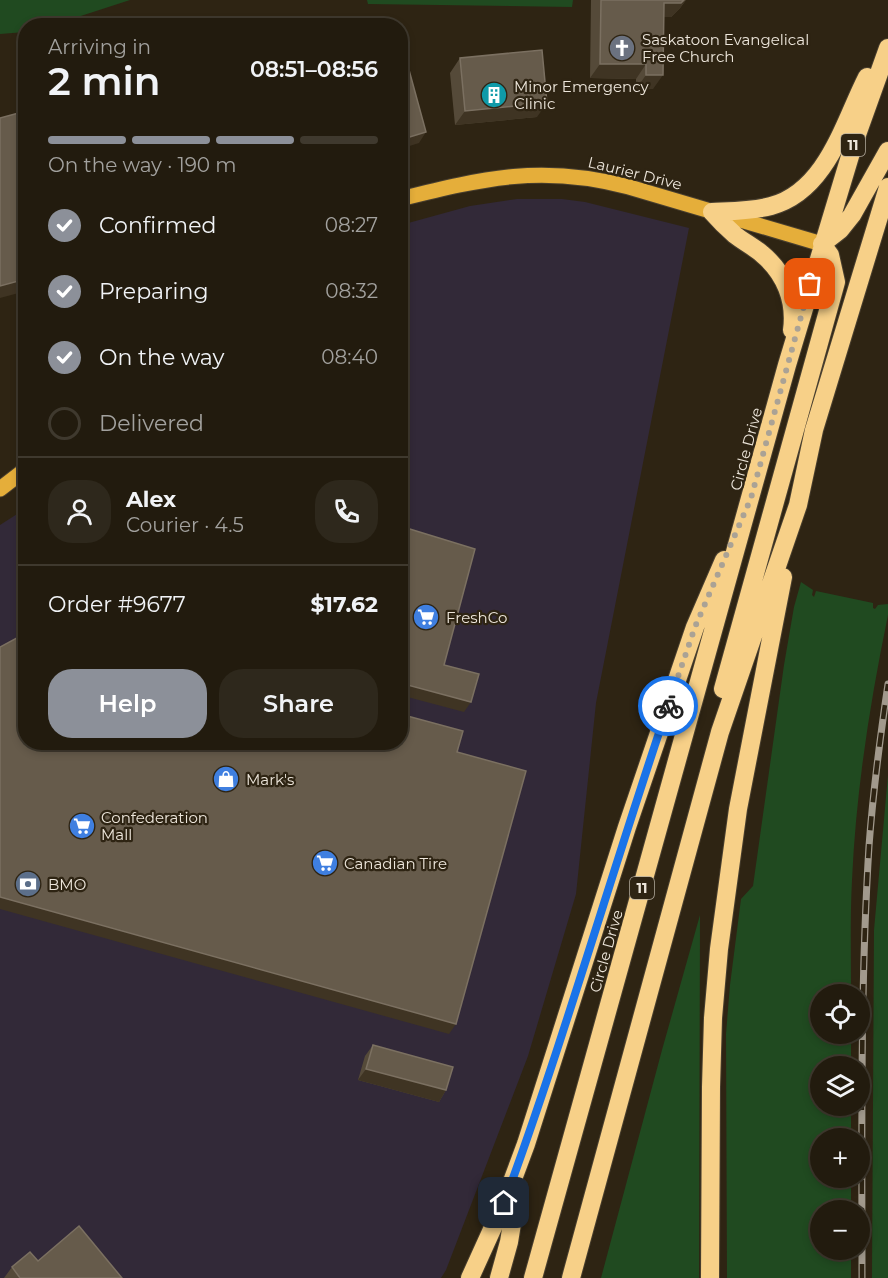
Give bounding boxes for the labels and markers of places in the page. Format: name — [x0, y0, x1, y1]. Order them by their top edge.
place label: Saskatoon Evangelical Free Church — [642, 30, 809, 66]
church icon: Saskatoon Evangelical Free Church — [607, 33, 637, 63]
place label: Minor Emergency Clinic — [514, 77, 650, 113]
building icon: Minor Emergency Clinic — [479, 80, 509, 110]
pin — [784, 258, 835, 309]
supermarket icon: FreshCo — [411, 602, 441, 632]
place label: FreshCo — [446, 608, 507, 627]
shop icon: Mark's — [211, 764, 241, 794]
place label: Mark's — [246, 770, 294, 789]
place label: Confederation Mall — [101, 808, 208, 844]
supermarket icon: Confederation Mall — [67, 811, 97, 841]
supermarket icon: Canadian Tire — [310, 848, 340, 878]
place label: Canadian Tire — [344, 854, 447, 873]
bank icon: BMO — [13, 869, 43, 899]
place label: BMO — [48, 875, 86, 894]
pin — [478, 1177, 529, 1228]

